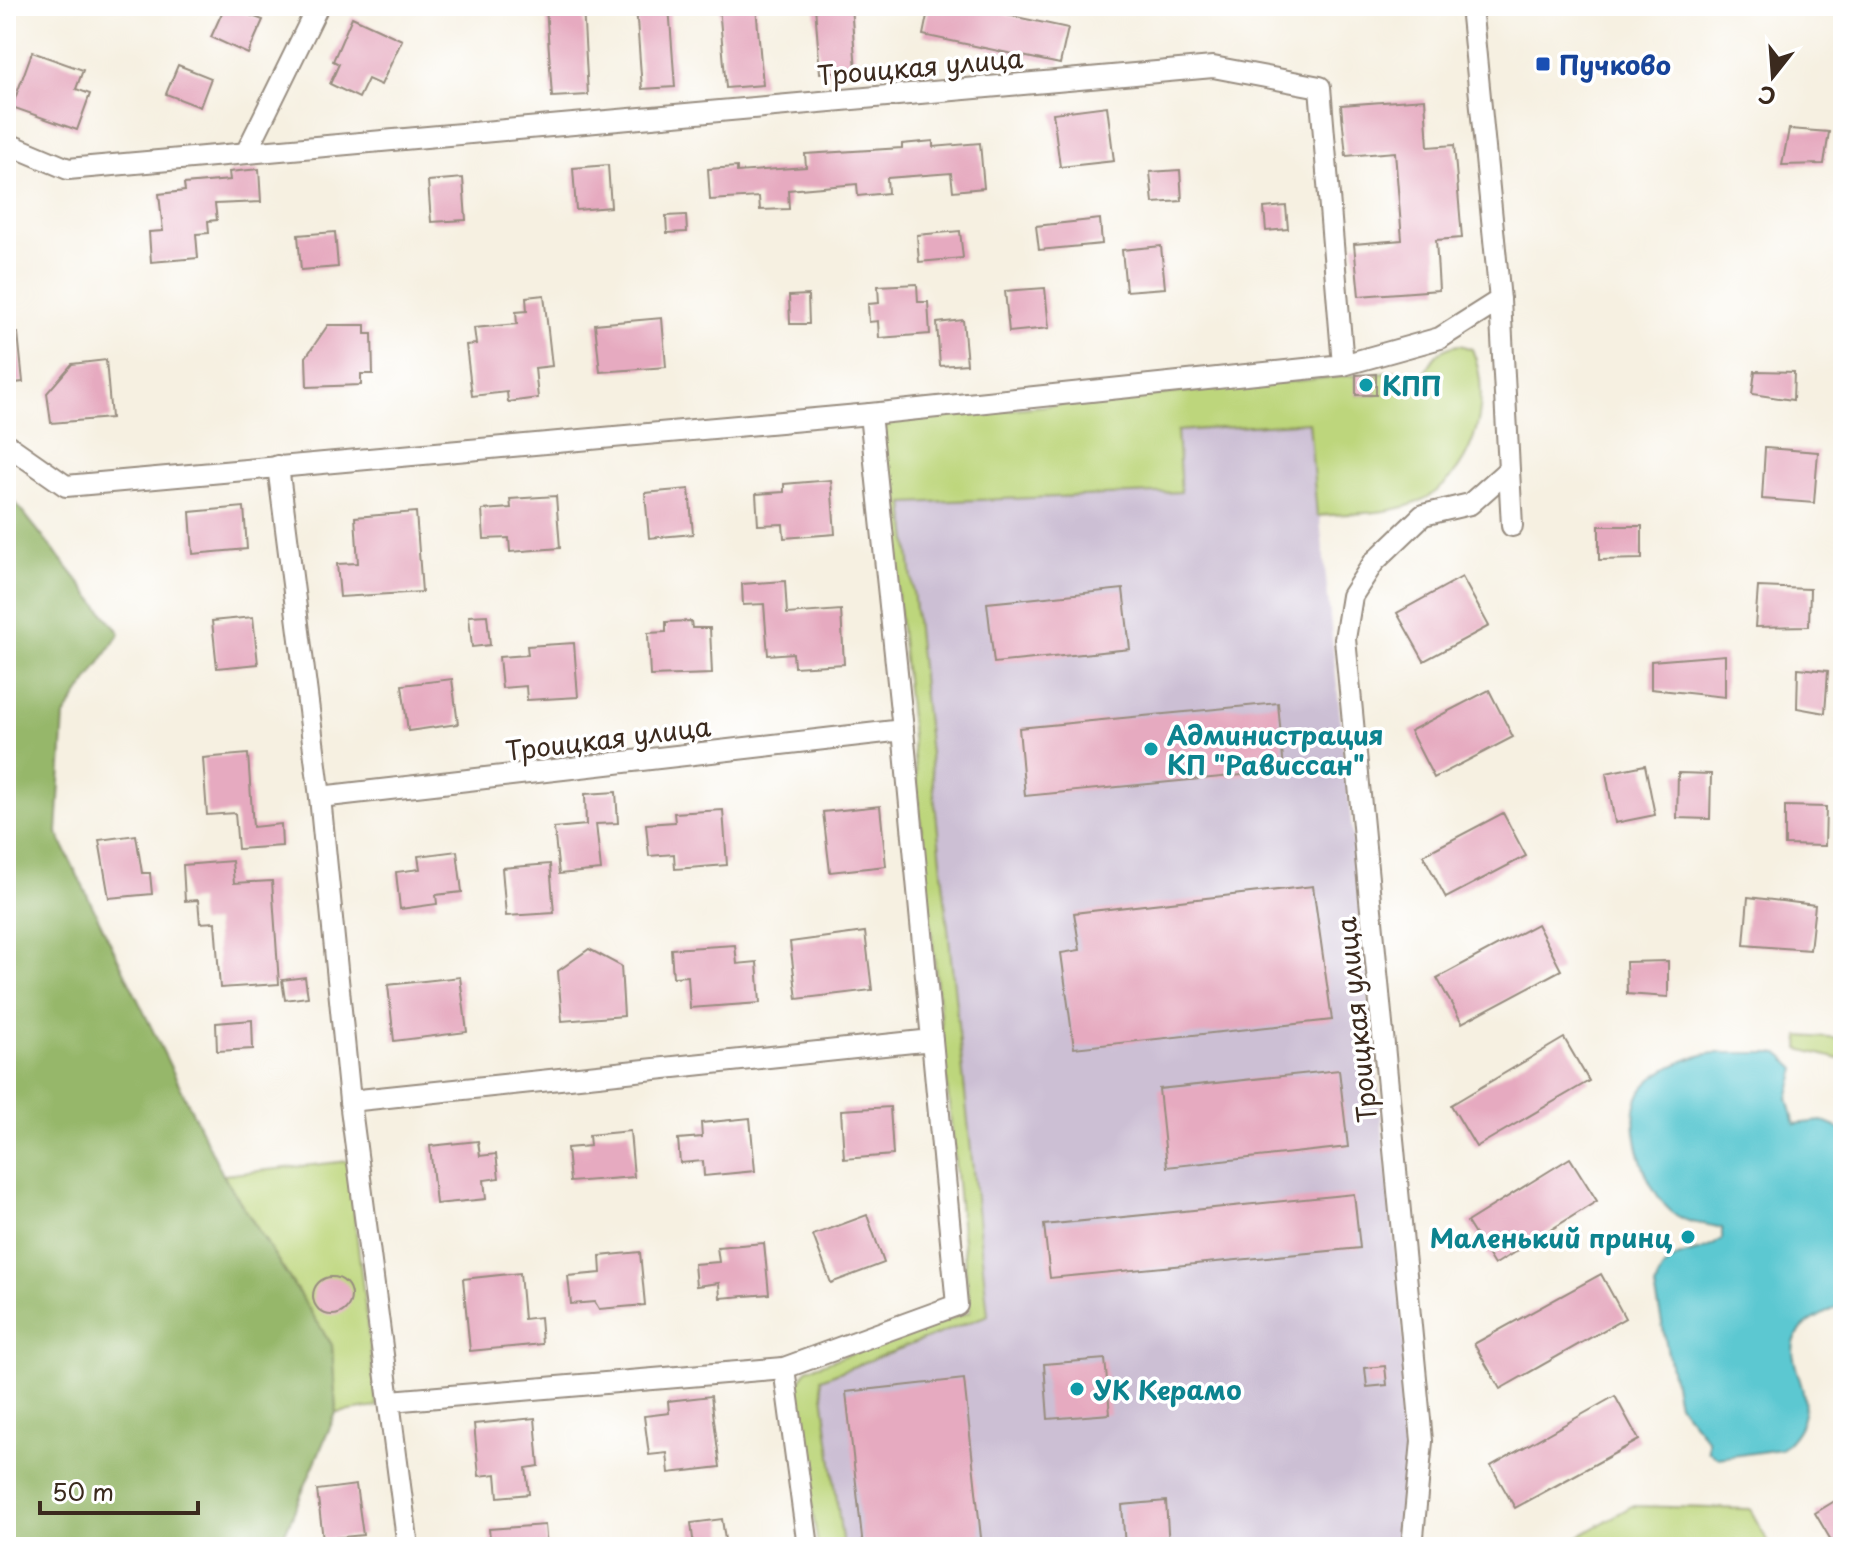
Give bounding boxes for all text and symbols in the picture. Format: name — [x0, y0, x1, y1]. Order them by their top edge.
north arrow — [1733, 36, 1813, 116]
street label: Троицкая улица — [815, 38, 1025, 94]
place label: Пучково — [1559, 45, 1671, 84]
marker: Пучково — [1534, 55, 1552, 73]
text: С — [1754, 78, 1779, 115]
place label: КПП — [1382, 366, 1442, 405]
marker: КПП — [1357, 376, 1375, 394]
street label: Троицкая улица — [503, 706, 713, 770]
place label: Администрация КП "Рависсан" — [1167, 715, 1384, 784]
marker: Администрация КП "Рависсан" — [1142, 740, 1160, 758]
street label: Троицкая улица — [1326, 915, 1386, 1125]
place label: Маленький принц — [1430, 1218, 1672, 1257]
marker: Маленький принц — [1679, 1228, 1697, 1246]
place label: УК Керамо — [1093, 1370, 1242, 1409]
marker: УК Керамо — [1068, 1380, 1086, 1398]
scale bar — [40, 1465, 198, 1515]
text: 50 m — [52, 1473, 114, 1509]

